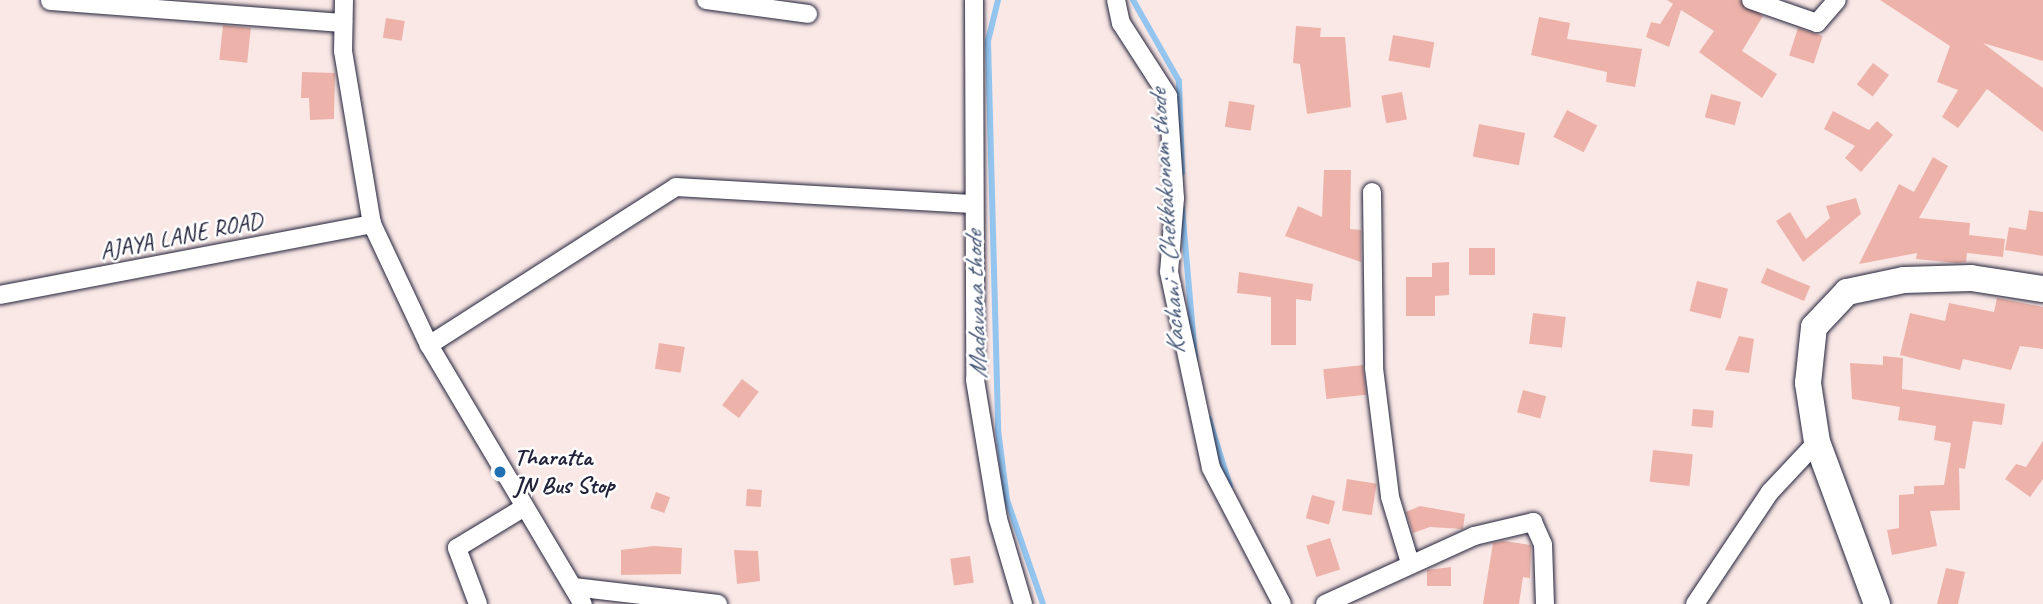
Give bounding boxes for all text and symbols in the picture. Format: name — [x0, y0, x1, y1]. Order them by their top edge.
water label: Kachani - Chekkakonam thode — [1142, 89, 1192, 355]
street label: AJAYA LANE ROAD — [98, 206, 264, 266]
water label: Madavana thode — [958, 231, 994, 379]
place label: Tharatta JN Bus Stop — [514, 444, 615, 500]
marker: Tharatta JN Bus Stop — [492, 464, 508, 480]

